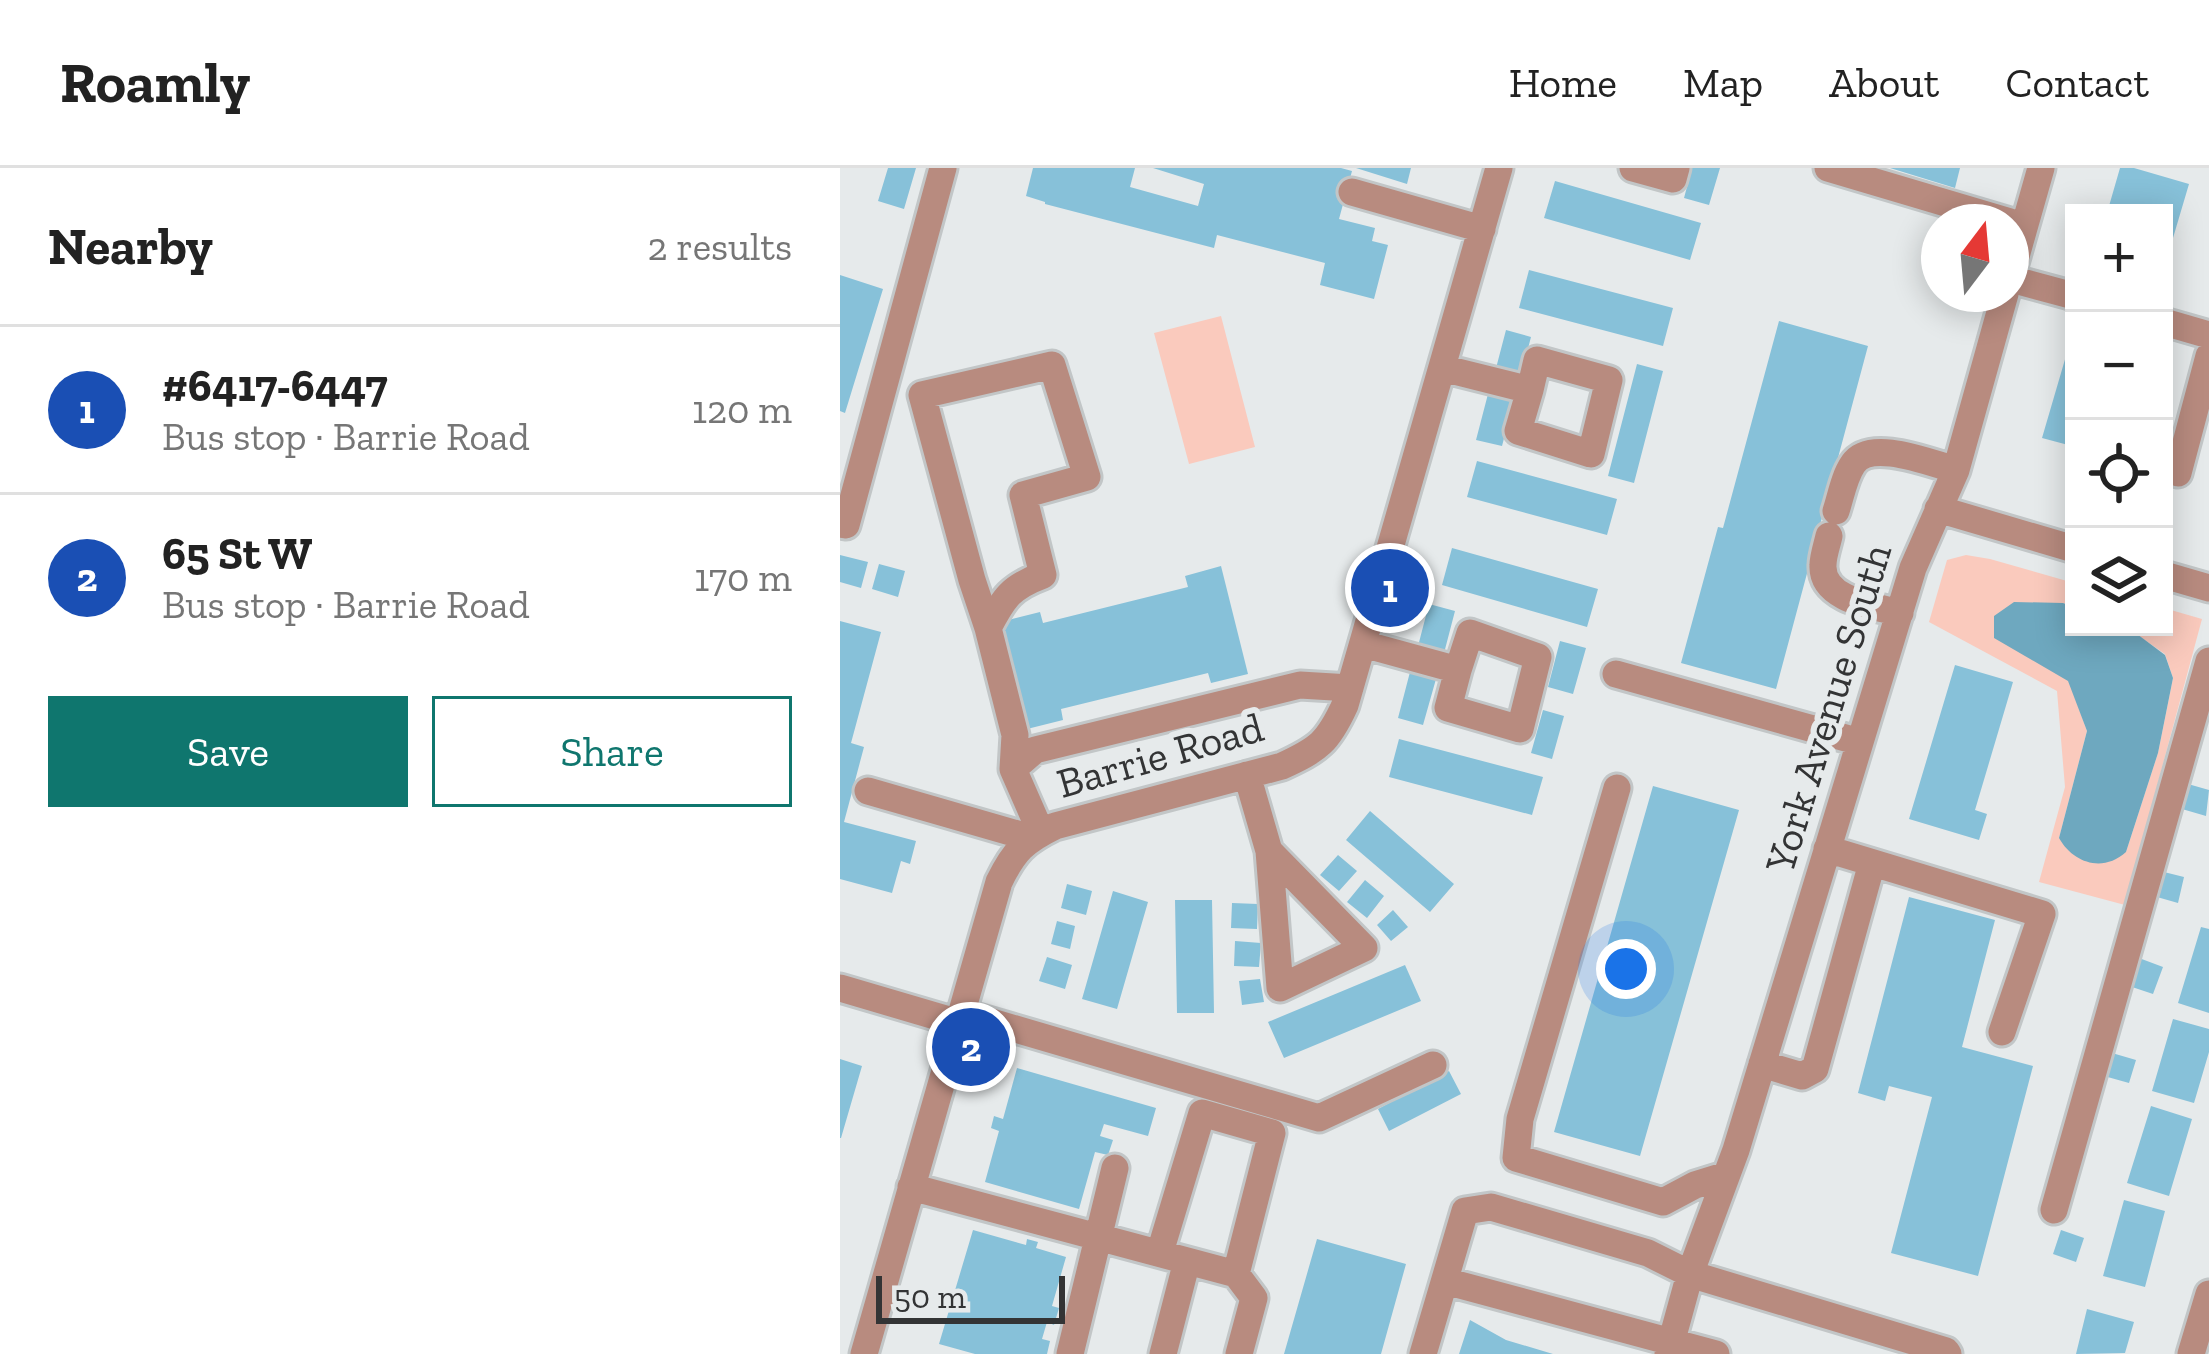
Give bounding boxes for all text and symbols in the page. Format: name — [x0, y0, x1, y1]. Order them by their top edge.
text: Roamly — [60, 48, 250, 117]
text: Home — [1509, 57, 1617, 108]
text: Map — [1683, 57, 1763, 108]
text: About — [1829, 57, 1939, 108]
text: Contact — [2005, 57, 2149, 108]
north arrow — [1921, 204, 2029, 312]
map controls — [2065, 204, 2173, 636]
button: + — [2065, 204, 2173, 312]
text: Nearby — [48, 216, 213, 277]
text: 2 results — [647, 223, 792, 270]
button: − — [2065, 312, 2173, 420]
text: #6417-6447 — [162, 359, 388, 413]
text: 1 — [79, 386, 95, 433]
text: 120 m — [692, 386, 792, 433]
text: Bus stop · Barrie Road — [162, 413, 530, 460]
button: locate — [2065, 420, 2173, 528]
text: 65 St W — [162, 527, 312, 581]
button: layers — [2065, 528, 2173, 636]
street label: York Avenue South — [1754, 537, 1902, 879]
pin: 1 — [1351, 543, 1429, 633]
text: 2 — [77, 554, 97, 601]
text: 170 m — [694, 554, 792, 601]
text: Bus stop · Barrie Road — [162, 581, 530, 628]
button: Save — [48, 696, 408, 807]
button: Share — [432, 696, 792, 807]
street label: Barrie Road — [1051, 701, 1269, 809]
your location — [1596, 939, 1656, 999]
pin: 2 — [932, 1002, 1010, 1092]
scale bar — [876, 1270, 1065, 1323]
text: 50 m — [894, 1277, 966, 1316]

